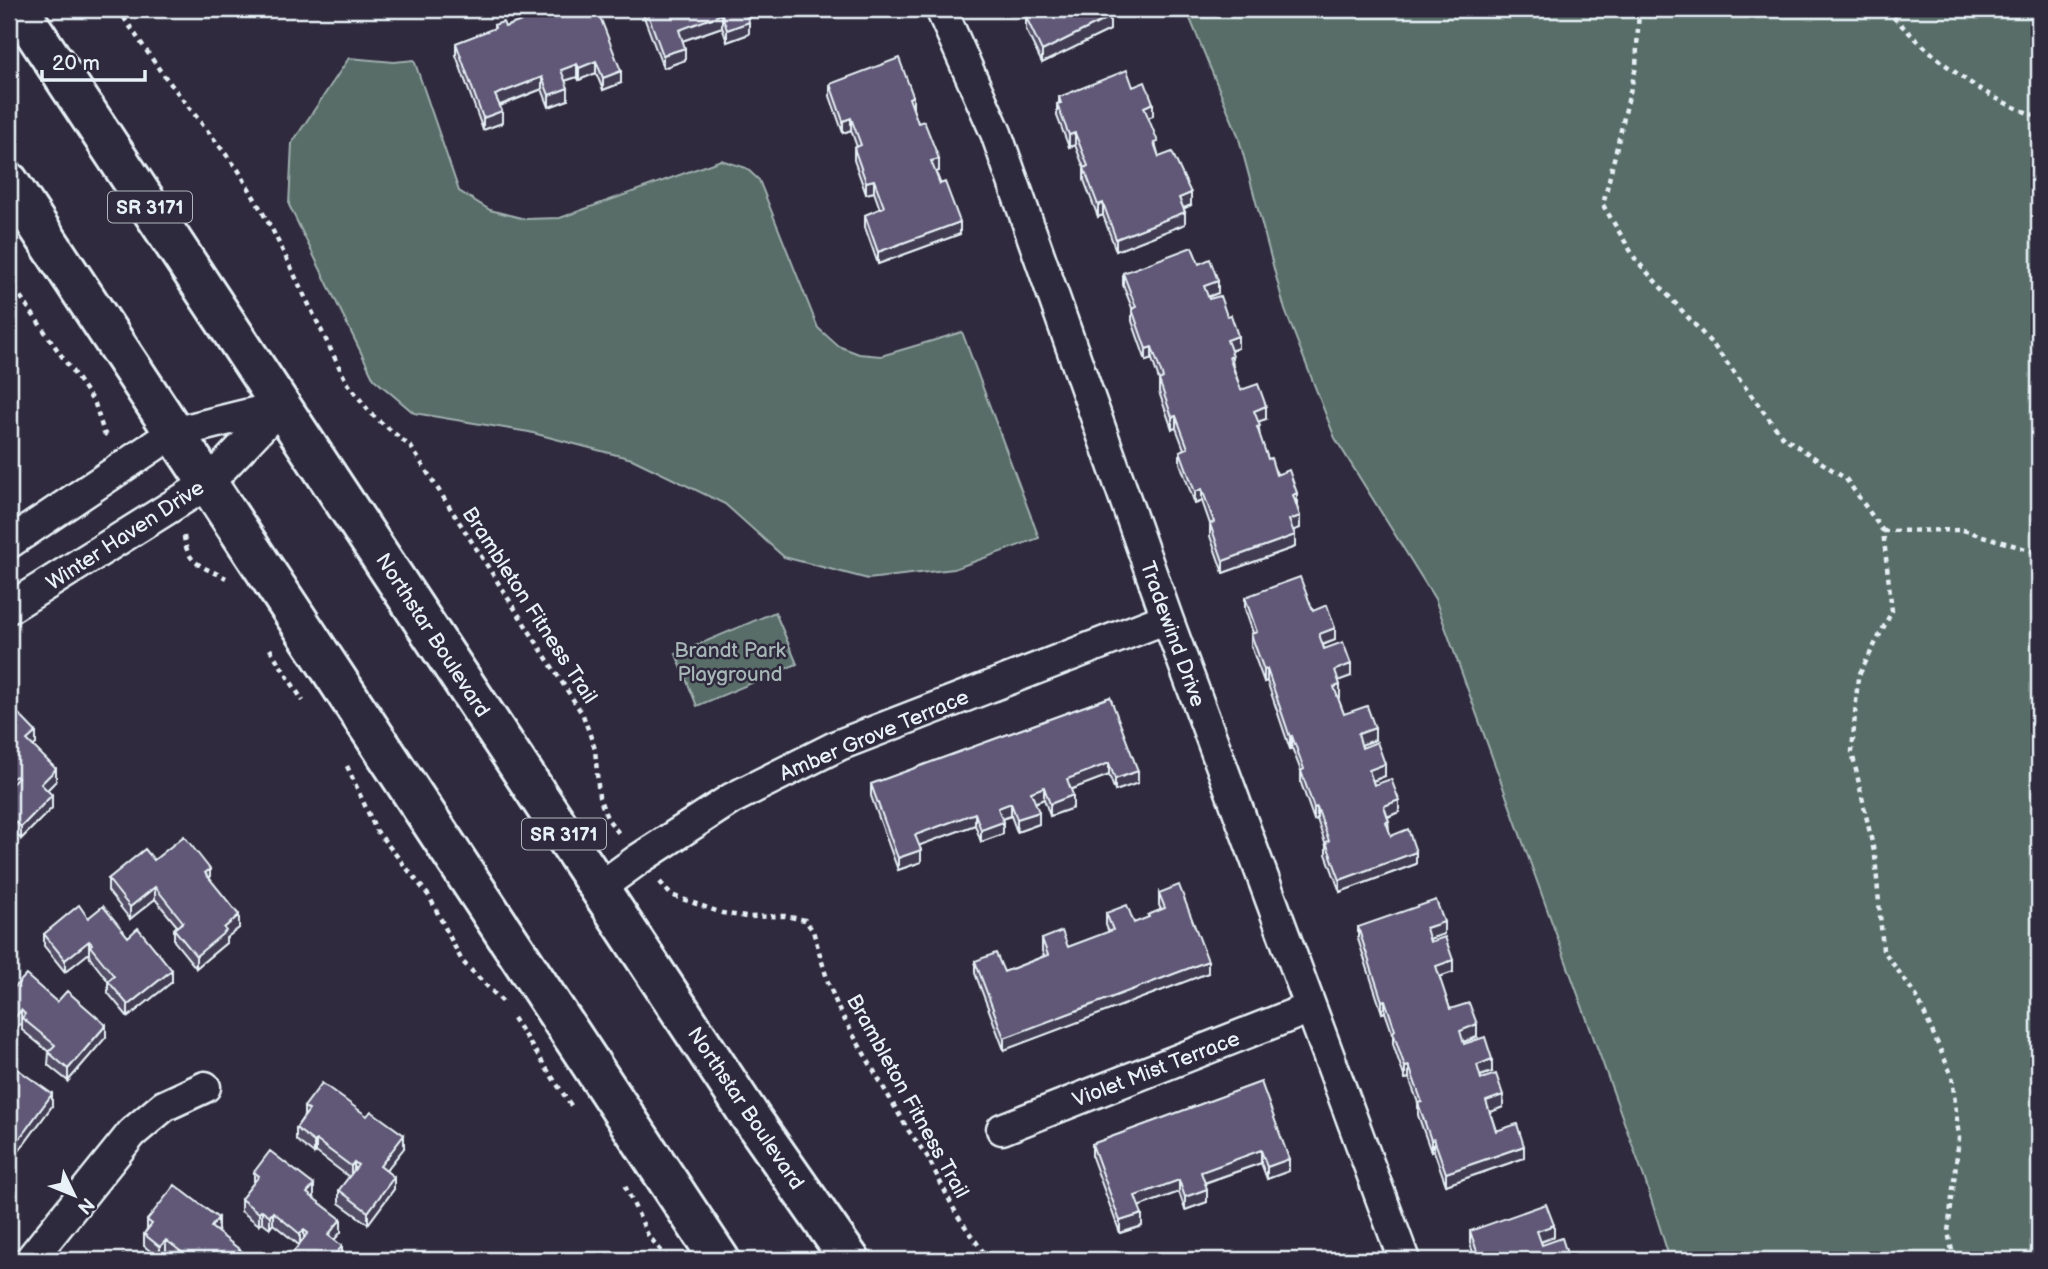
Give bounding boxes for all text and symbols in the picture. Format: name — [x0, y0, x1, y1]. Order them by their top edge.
scale bar — [42, 38, 145, 82]
text: 20 m — [52, 51, 100, 76]
road number: SR 3171 — [108, 192, 192, 223]
street label: Winter Haven Drive — [42, 475, 209, 596]
street label: Brambleton Fitness Trail — [457, 502, 603, 708]
street label: Northstar Boulevard — [370, 549, 495, 722]
street label: Tradewind Drive — [1135, 558, 1210, 710]
park label: Brandt Park Playground — [674, 638, 786, 687]
street label: Amber Grove Terrace — [776, 684, 973, 787]
road number: SR 3171 — [522, 818, 606, 849]
street label: Brambleton Fitness Trail — [841, 990, 974, 1203]
street label: Northstar Boulevard — [682, 1022, 809, 1194]
street label: Violet Mist Terrace — [1069, 1026, 1243, 1113]
north arrow — [38, 1160, 108, 1230]
text: N — [72, 1193, 99, 1219]

